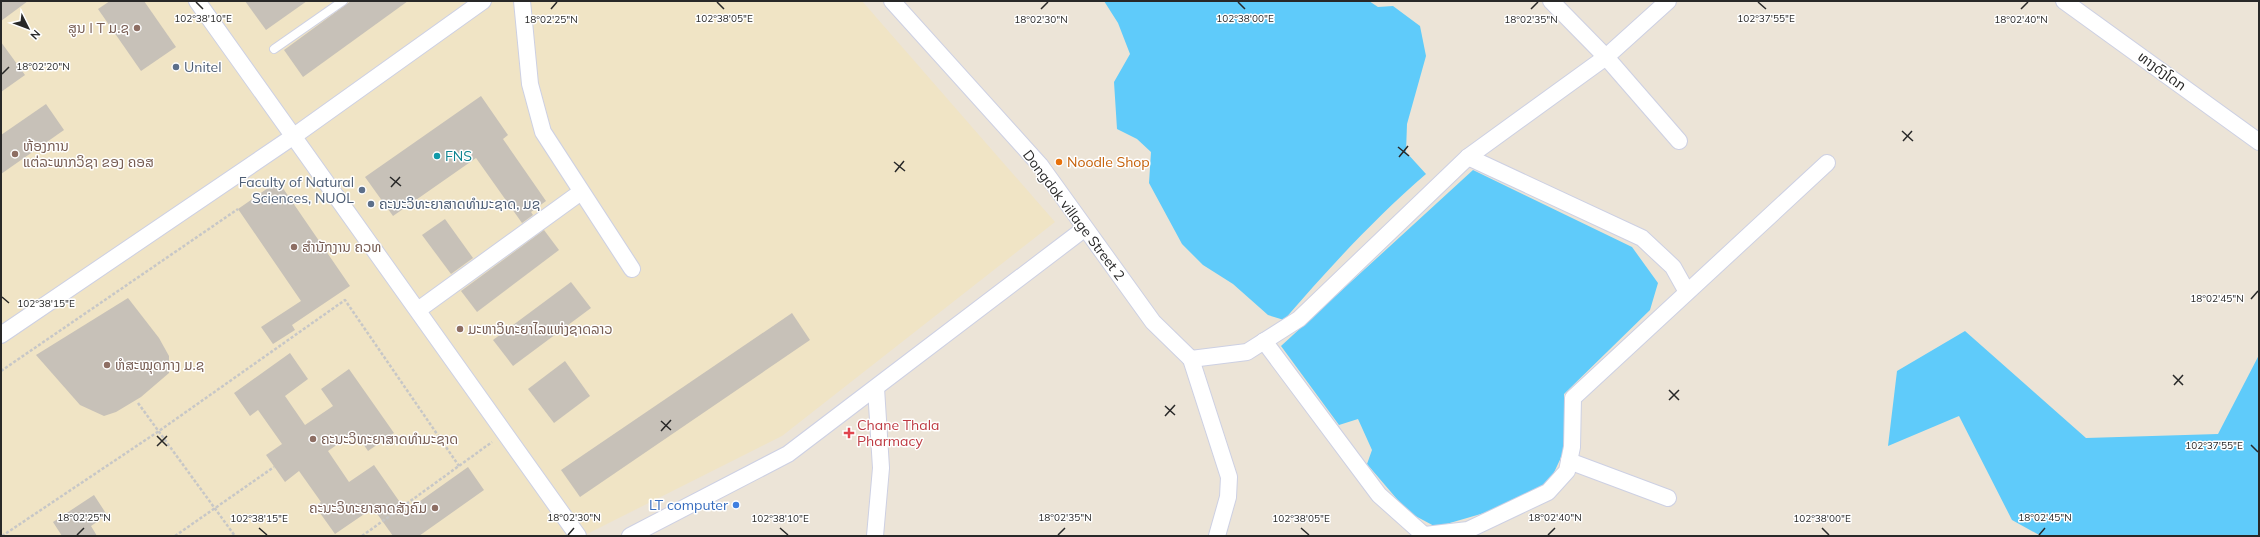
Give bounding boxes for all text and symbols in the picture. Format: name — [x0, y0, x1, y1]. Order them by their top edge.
north arrow — [8, 8, 48, 48]
text: 102°38'10"E — [174, 12, 232, 25]
text: 102°38'05"E — [695, 12, 753, 25]
text: 102°38'00"E — [1216, 12, 1274, 25]
text: 102°37'55"E — [1737, 12, 1795, 25]
text: 18°02'25"N — [524, 13, 578, 26]
text: 18°02'30"N — [1014, 13, 1068, 26]
text: 18°02'35"N — [1504, 13, 1558, 26]
text: 18°02'40"N — [1994, 13, 2048, 26]
place label: ສູນ I T ມ.ຊ — [68, 19, 129, 37]
marker: ສູນ I T ມ.ຊ — [132, 23, 142, 33]
text: N — [27, 27, 43, 42]
street label: ທາງດົງໂດກ — [2134, 47, 2190, 95]
place label: Unitel — [184, 58, 222, 76]
text: 18°02'20"N — [16, 60, 70, 73]
marker: Unitel — [171, 62, 181, 72]
place label: ຫ້ອງການ ແຕ່ລະພາກວິຊາ ຂອງ ຄອສ — [23, 137, 154, 171]
street label: Dongdok village Street 2 — [1019, 146, 1129, 284]
place label: FNS — [445, 147, 472, 165]
marker: ຫ້ອງການ ແຕ່ລະພາກວິຊາ ຂອງ ຄອສ — [10, 149, 20, 159]
marker: FNS — [432, 151, 442, 161]
place label: Noodle Shop — [1067, 153, 1150, 171]
marker: Noodle Shop — [1054, 157, 1064, 167]
place label: Faculty of Natural Sciences, NUOL — [239, 173, 354, 207]
marker: Faculty of Natural Sciences, NUOL — [357, 185, 367, 195]
place label: ຄະນະວິທະຍາສາດທໍາມະຊາດ, ມຊ — [379, 195, 540, 213]
marker: ຄະນະວິທະຍາສາດທໍາມະຊາດ, ມຊ — [366, 199, 376, 209]
place label: ສຳນັກງານ ຄວທ — [302, 238, 382, 256]
marker: ສຳນັກງານ ຄວທ — [289, 242, 299, 252]
text: 18°02'45"N — [2190, 292, 2244, 305]
text: 102°38'15"E — [17, 297, 75, 310]
place label: ມະຫາວິທະຍາໄລແຫ່ງຊາດລາວ — [468, 320, 613, 338]
marker: ມະຫາວິທະຍາໄລແຫ່ງຊາດລາວ — [455, 324, 465, 334]
place label: ຫໍສະໝຸດກາງ ມ.ຊ — [115, 356, 204, 374]
marker: ຫໍສະໝຸດກາງ ມ.ຊ — [102, 360, 112, 370]
place label: Chane Thala Pharmacy — [857, 416, 939, 450]
marker: Chane Thala Pharmacy — [844, 428, 854, 438]
place label: ຄະນະວິທະຍາສາດທຳມະຊາດ — [321, 430, 458, 448]
marker: ຄະນະວິທະຍາສາດທຳມະຊາດ — [308, 434, 318, 444]
text: 102°37'55"E — [2185, 439, 2243, 452]
place label: LT computer — [649, 496, 729, 514]
place label: ຄະນະວິທະຍາສາດສັງຄົມ — [309, 499, 427, 517]
marker: LT computer — [731, 500, 741, 510]
marker: ຄະນະວິທະຍາສາດສັງຄົມ — [430, 503, 440, 513]
text: 18°02'25"N — [57, 511, 111, 524]
text: 18°02'30"N — [547, 511, 601, 524]
text: 18°02'35"N — [1038, 511, 1092, 524]
text: 18°02'40"N — [1528, 511, 1582, 524]
text: 18°02'45"N — [2018, 511, 2072, 524]
text: 102°38'15"E — [230, 512, 288, 525]
text: 102°38'10"E — [751, 512, 809, 525]
text: 102°38'05"E — [1272, 512, 1330, 525]
text: 102°38'00"E — [1793, 512, 1851, 525]

